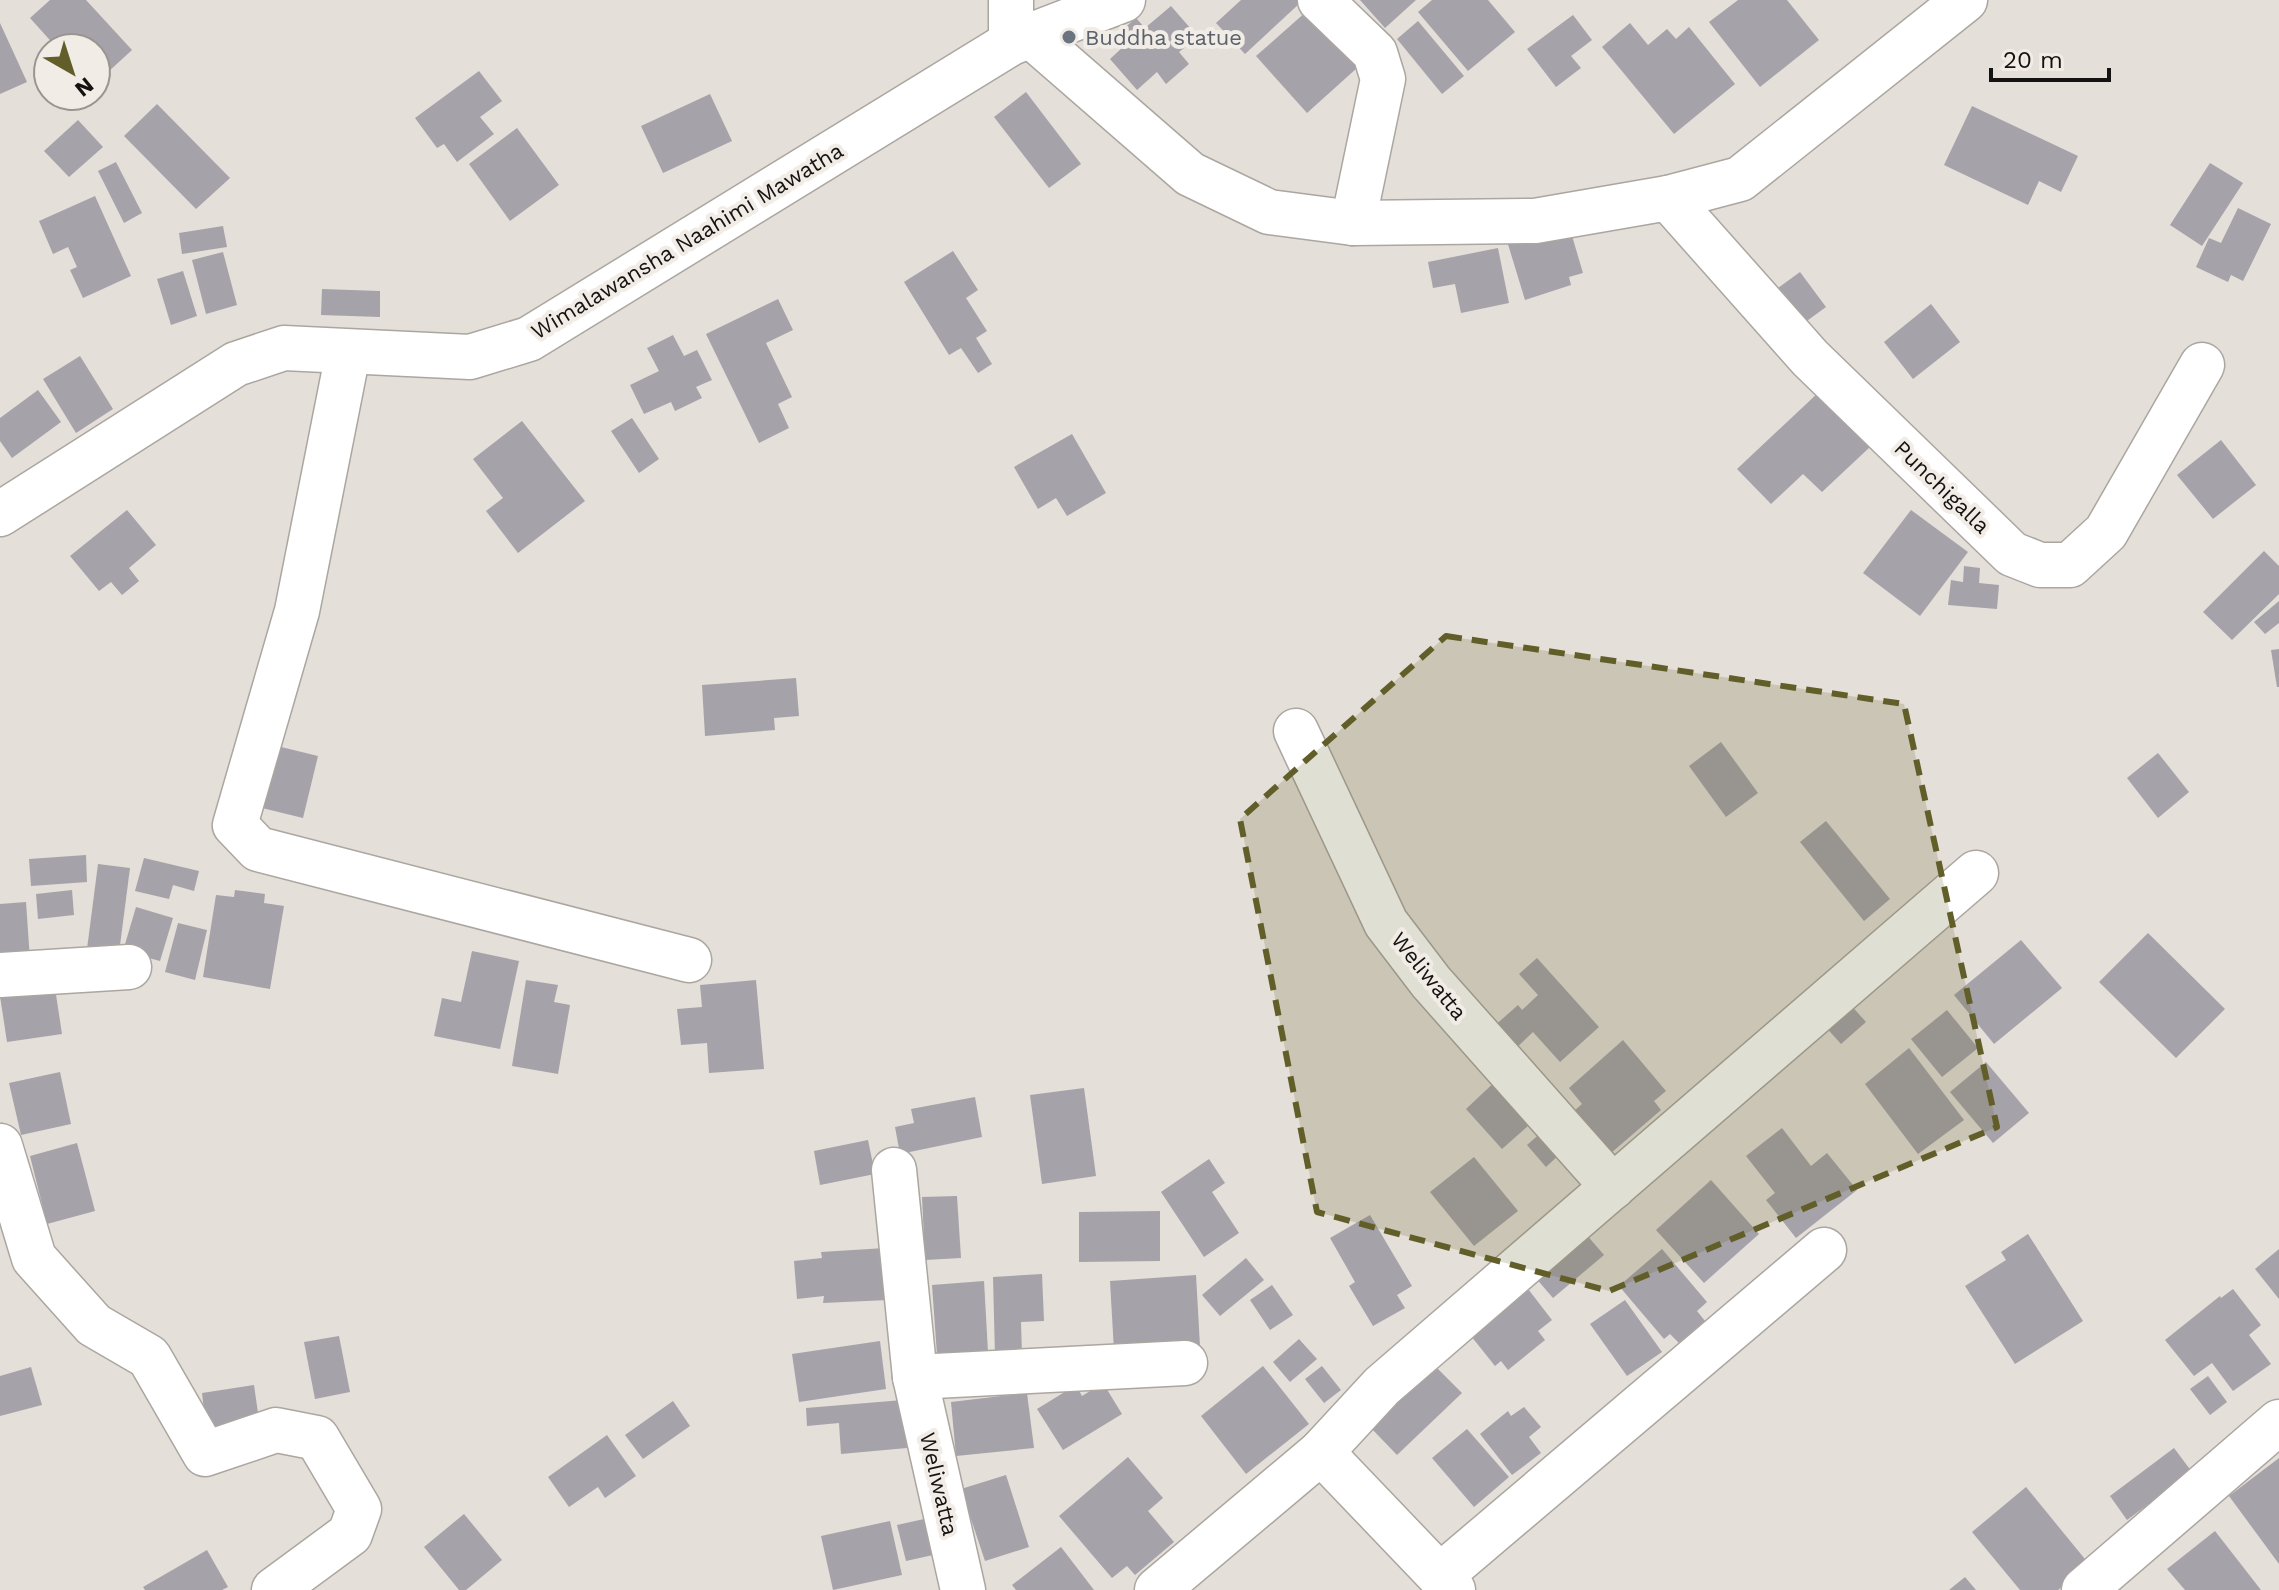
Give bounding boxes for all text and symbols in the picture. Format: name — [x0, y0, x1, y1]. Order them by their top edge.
place label: Buddha statue — [1085, 25, 1242, 50]
marker: Buddha statue — [1060, 28, 1078, 46]
north arrow — [32, 32, 112, 112]
scale bar — [1991, 32, 2109, 82]
text: 20 m — [2003, 46, 2063, 74]
text: N — [70, 72, 98, 102]
street label: Wimalawansha Naahimi Mawatha — [527, 138, 847, 344]
street label: Punchigalla — [1889, 435, 1995, 539]
street label: Weliwatta — [1386, 927, 1472, 1025]
street label: Weliwatta — [915, 1430, 963, 1538]

